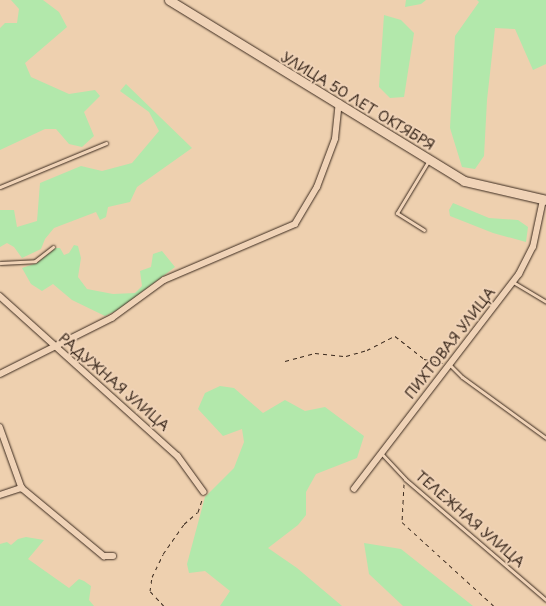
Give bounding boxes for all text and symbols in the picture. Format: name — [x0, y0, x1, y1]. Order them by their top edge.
street label: УЛИЦА 50 ЛЕТ ОКТЯБРЯ — [278, 48, 438, 154]
street label: ПИХТОВАЯ УЛИЦА — [402, 284, 498, 402]
street label: РАДУЖНАЯ УЛИЦА — [56, 330, 172, 434]
street label: ТЕЛЕЖНАЯ УЛИЦА — [412, 467, 528, 571]

